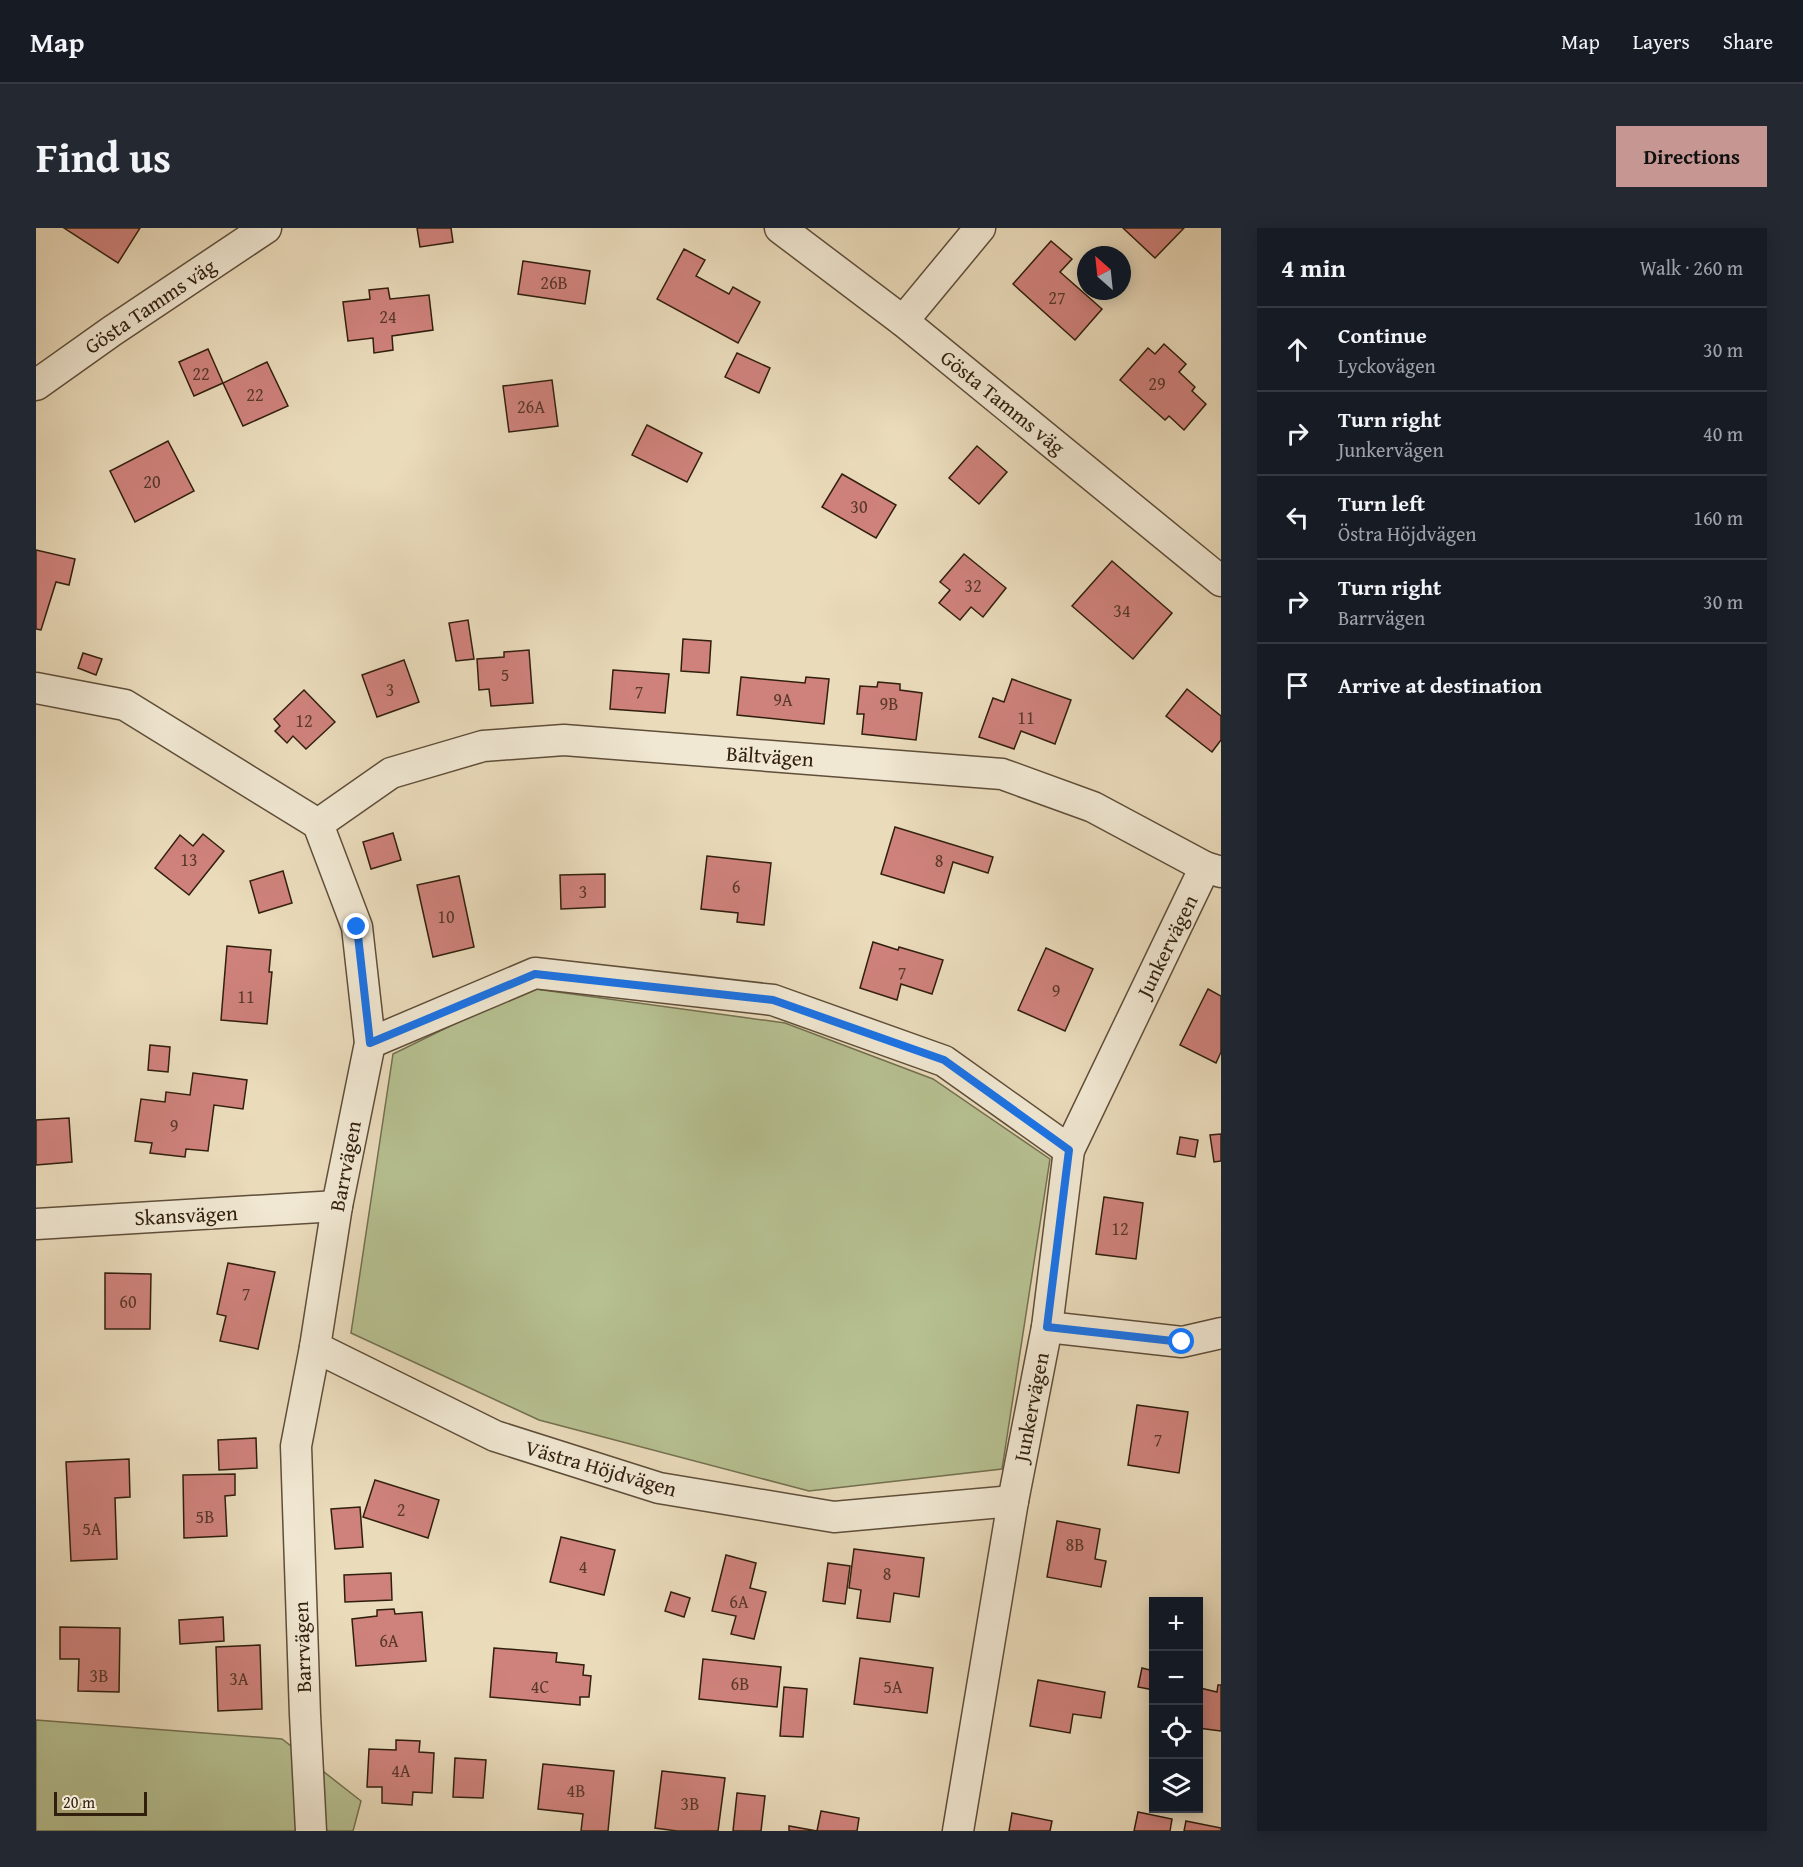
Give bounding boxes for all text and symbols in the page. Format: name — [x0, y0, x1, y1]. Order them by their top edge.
text: Map — [30, 21, 84, 62]
text: Map — [1561, 26, 1600, 57]
text: Layers — [1633, 26, 1690, 57]
text: Share — [1723, 26, 1773, 57]
text: Find us — [36, 126, 171, 187]
button: Directions — [1616, 126, 1767, 187]
north arrow — [1077, 246, 1131, 300]
text: 4 min — [1281, 248, 1346, 287]
street label: Gösta Tamms väg — [78, 250, 222, 361]
text: Walk · 260 m — [1640, 253, 1743, 282]
house number: 26B — [540, 269, 568, 296]
house number: 27 — [1048, 284, 1066, 311]
house number: 24 — [379, 303, 397, 330]
text: Continue — [1338, 319, 1427, 351]
icon: ahead — [1281, 333, 1314, 366]
text: 30 m — [1703, 335, 1743, 364]
street label: Gösta Tamms väg — [934, 342, 1072, 462]
text: Lyckovägen — [1338, 351, 1436, 380]
house number: 22 — [192, 360, 210, 387]
house number: 29 — [1148, 370, 1166, 397]
house number: 22 — [246, 381, 264, 408]
house number: 26A — [517, 393, 545, 420]
text: Turn right — [1338, 403, 1441, 435]
icon: right — [1281, 417, 1314, 450]
text: 40 m — [1703, 419, 1743, 448]
text: Junkervägen — [1338, 435, 1444, 464]
house number: 20 — [143, 468, 161, 495]
text: Turn left — [1338, 487, 1425, 519]
house number: 30 — [850, 493, 868, 520]
icon: left — [1281, 501, 1314, 534]
text: 160 m — [1693, 503, 1743, 532]
text: Östra Höjdvägen — [1338, 519, 1477, 548]
text: Turn right — [1338, 571, 1441, 603]
house number: 32 — [964, 572, 982, 599]
icon: right — [1281, 585, 1314, 618]
text: 30 m — [1703, 587, 1743, 616]
house number: 34 — [1113, 597, 1131, 624]
text: Barrvägen — [1338, 603, 1425, 632]
house number: 5 — [501, 661, 509, 688]
icon: arrive — [1281, 669, 1314, 702]
text: Arrive at destination — [1338, 669, 1542, 701]
house number: 3 — [386, 676, 394, 703]
house number: 7 — [635, 678, 643, 705]
house number: 9A — [773, 686, 793, 713]
house number: 9B — [880, 690, 898, 717]
house number: 11 — [1017, 704, 1035, 731]
house number: 12 — [295, 707, 313, 734]
street label: Bältvägen — [725, 737, 815, 775]
house number: 13 — [180, 846, 198, 873]
house number: 8 — [935, 847, 943, 874]
house number: 6 — [732, 873, 740, 900]
house number: 3 — [579, 878, 587, 905]
street label: Junkervägen — [1127, 889, 1205, 1005]
house number: 10 — [437, 903, 455, 930]
route end — [343, 913, 369, 939]
house number: 7 — [898, 959, 906, 986]
house number: 9 — [1052, 977, 1060, 1004]
house number: 11 — [237, 983, 255, 1010]
house number: 9 — [170, 1112, 178, 1139]
street label: Barrvägen — [321, 1118, 369, 1214]
street label: Skansvägen — [134, 1197, 239, 1233]
house number: 12 — [1111, 1215, 1129, 1242]
house number: 7 — [242, 1280, 250, 1307]
house number: 60 — [119, 1288, 137, 1315]
route start — [1168, 1328, 1194, 1354]
street label: Junkervägen — [1005, 1349, 1057, 1467]
house number: 7 — [1154, 1426, 1162, 1453]
street label: Västra Höjdvägen — [522, 1432, 681, 1505]
house number: 2 — [397, 1496, 405, 1523]
house number: 5B — [196, 1503, 214, 1530]
house number: 5A — [82, 1515, 102, 1542]
house number: 8B — [1066, 1531, 1084, 1558]
house number: 4 — [579, 1553, 587, 1580]
house number: 8 — [883, 1560, 891, 1587]
house number: 6A — [729, 1588, 749, 1615]
map controls — [1149, 1597, 1203, 1813]
button: + — [1149, 1597, 1203, 1651]
street label: Barrvägen — [285, 1600, 319, 1693]
house number: 6A — [379, 1627, 399, 1654]
button: − — [1149, 1651, 1203, 1705]
house number: 3B — [90, 1662, 108, 1689]
house number: 3A — [229, 1665, 249, 1692]
house number: 6B — [731, 1670, 749, 1697]
house number: 4C — [531, 1673, 549, 1700]
house number: 5A — [883, 1673, 903, 1700]
button: locate — [1149, 1705, 1203, 1759]
house number: 4A — [391, 1757, 411, 1784]
button: layers — [1149, 1759, 1203, 1813]
house number: 4B — [567, 1777, 585, 1804]
scale bar — [54, 1789, 147, 1816]
text: 20 m — [63, 1790, 95, 1814]
house number: 3B — [681, 1790, 699, 1817]

